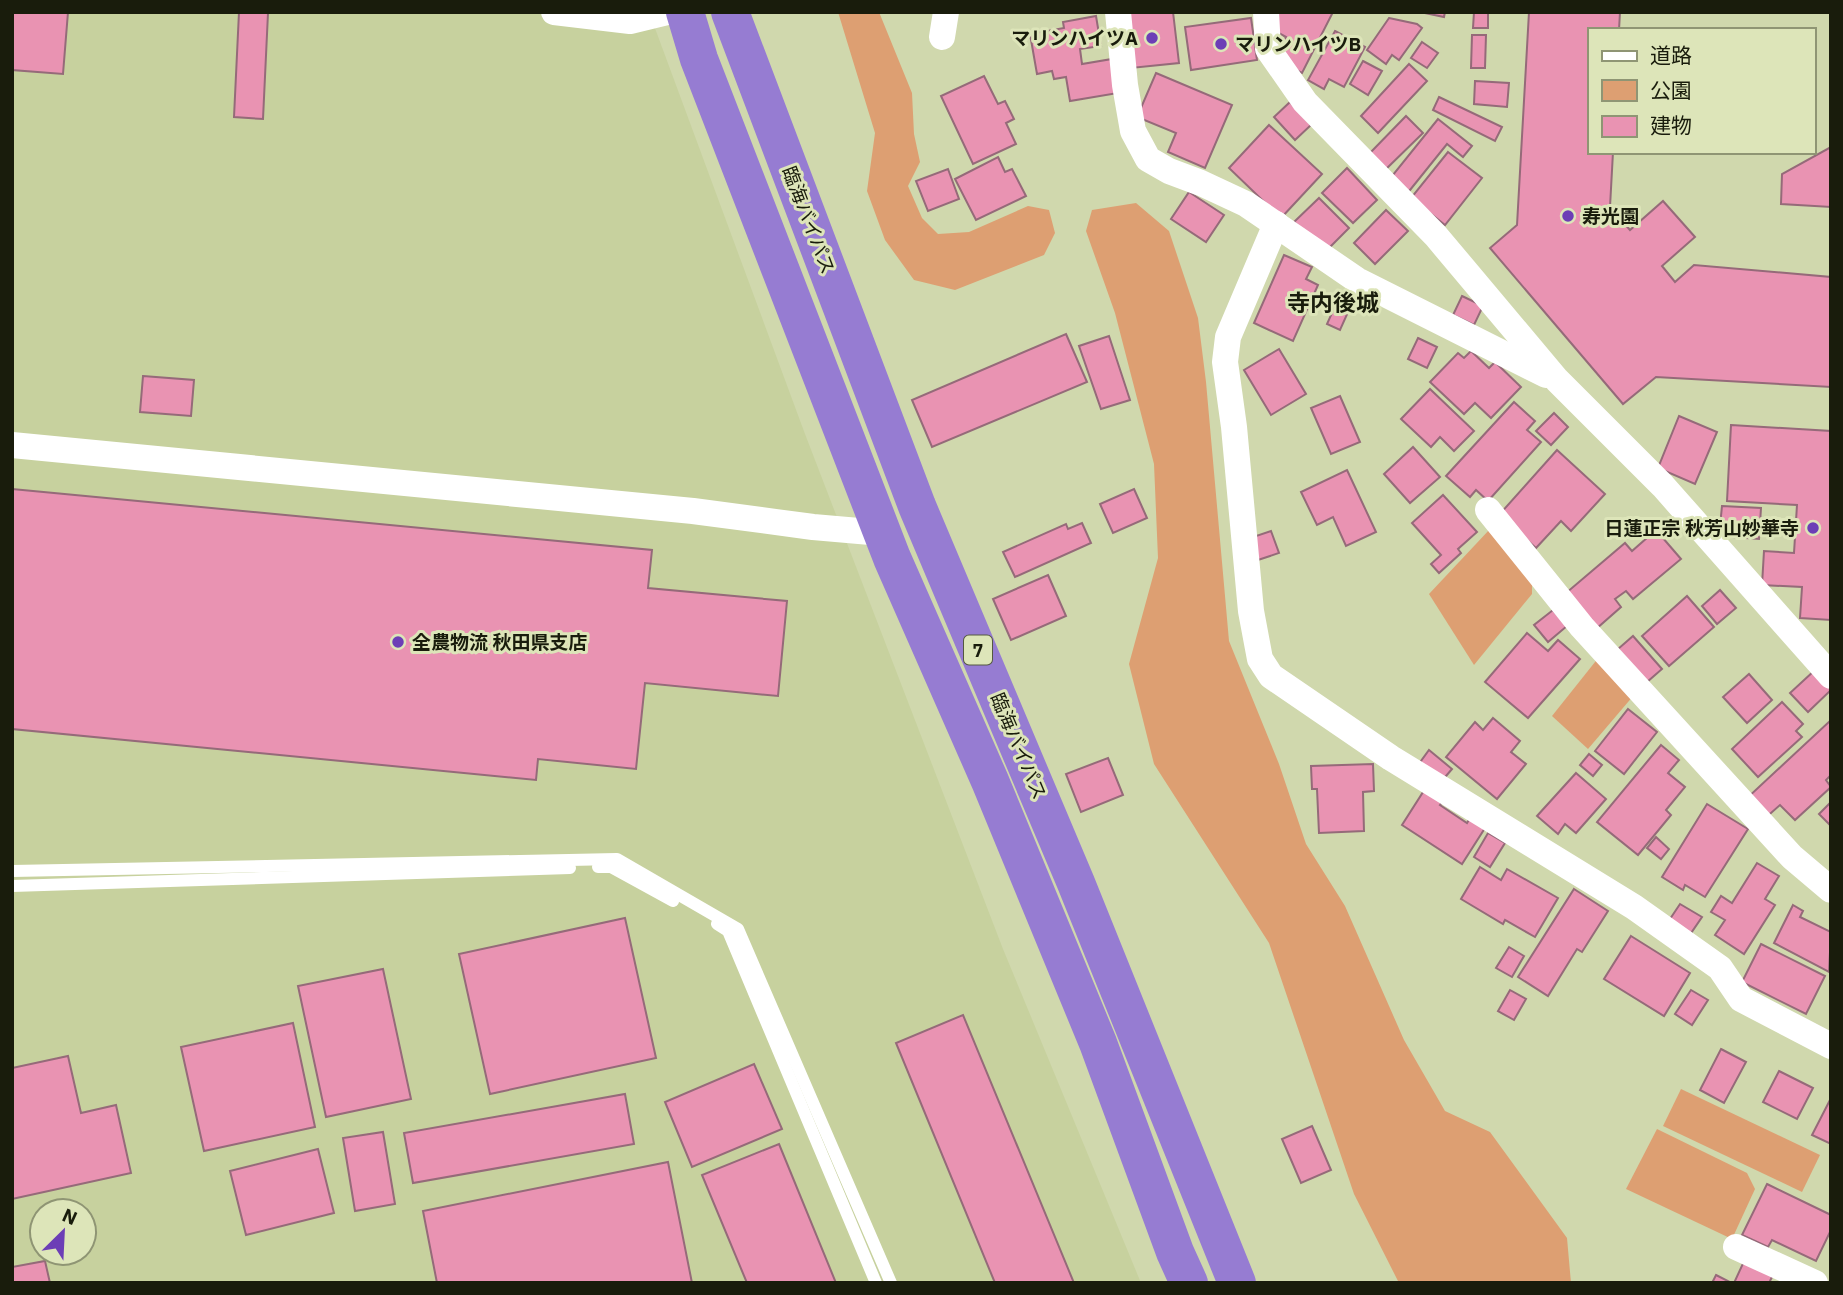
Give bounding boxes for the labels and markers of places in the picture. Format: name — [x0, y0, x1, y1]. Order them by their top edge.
place label: マリンハイツA — [1011, 26, 1138, 50]
marker: マリンハイツA — [1144, 30, 1160, 46]
place label: マリンハイツB — [1235, 32, 1361, 56]
marker: マリンハイツB — [1213, 36, 1229, 52]
place label: 寿光園 — [1582, 204, 1639, 228]
marker: 寿光園 — [1560, 208, 1576, 224]
place label: 日蓮正宗 秋芳山妙華寺 — [1605, 516, 1799, 540]
marker: 日蓮正宗 秋芳山妙華寺 — [1805, 520, 1821, 536]
place label: 全農物流 秋田県支店 — [412, 630, 588, 654]
marker: 全農物流 秋田県支店 — [390, 634, 406, 650]

